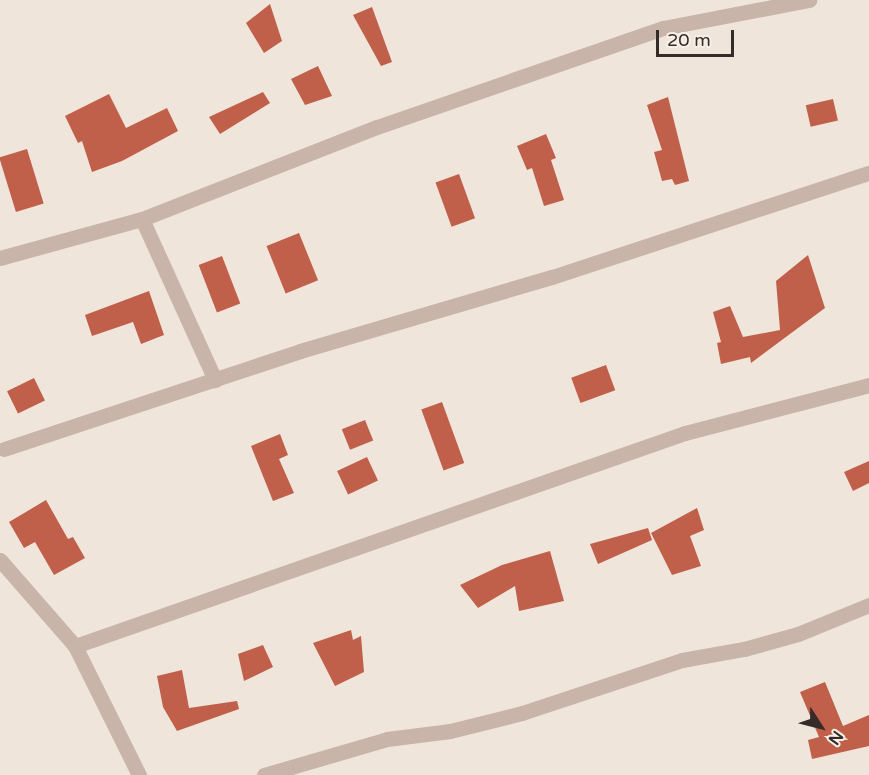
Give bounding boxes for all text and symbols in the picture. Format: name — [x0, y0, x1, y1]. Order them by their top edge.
scale bar — [659, 18, 737, 56]
text: 20 m — [667, 29, 711, 51]
north arrow — [791, 697, 851, 757]
text: N — [824, 726, 847, 749]

